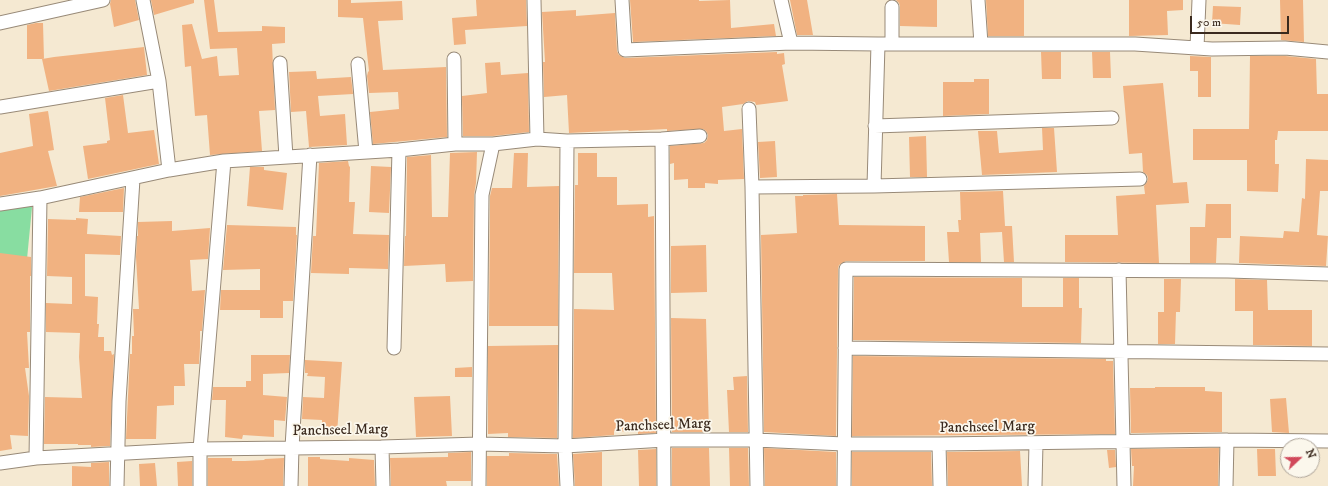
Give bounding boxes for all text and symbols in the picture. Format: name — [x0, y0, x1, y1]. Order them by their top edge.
scale bar — [1192, 8, 1291, 34]
text: 50 m — [1197, 15, 1221, 30]
street label: Panchseel Marg — [615, 415, 711, 437]
street label: Panchseel Marg — [939, 418, 1035, 438]
street label: Panchseel Marg — [292, 421, 388, 441]
north arrow — [1280, 438, 1320, 478]
text: N — [1302, 447, 1318, 461]

